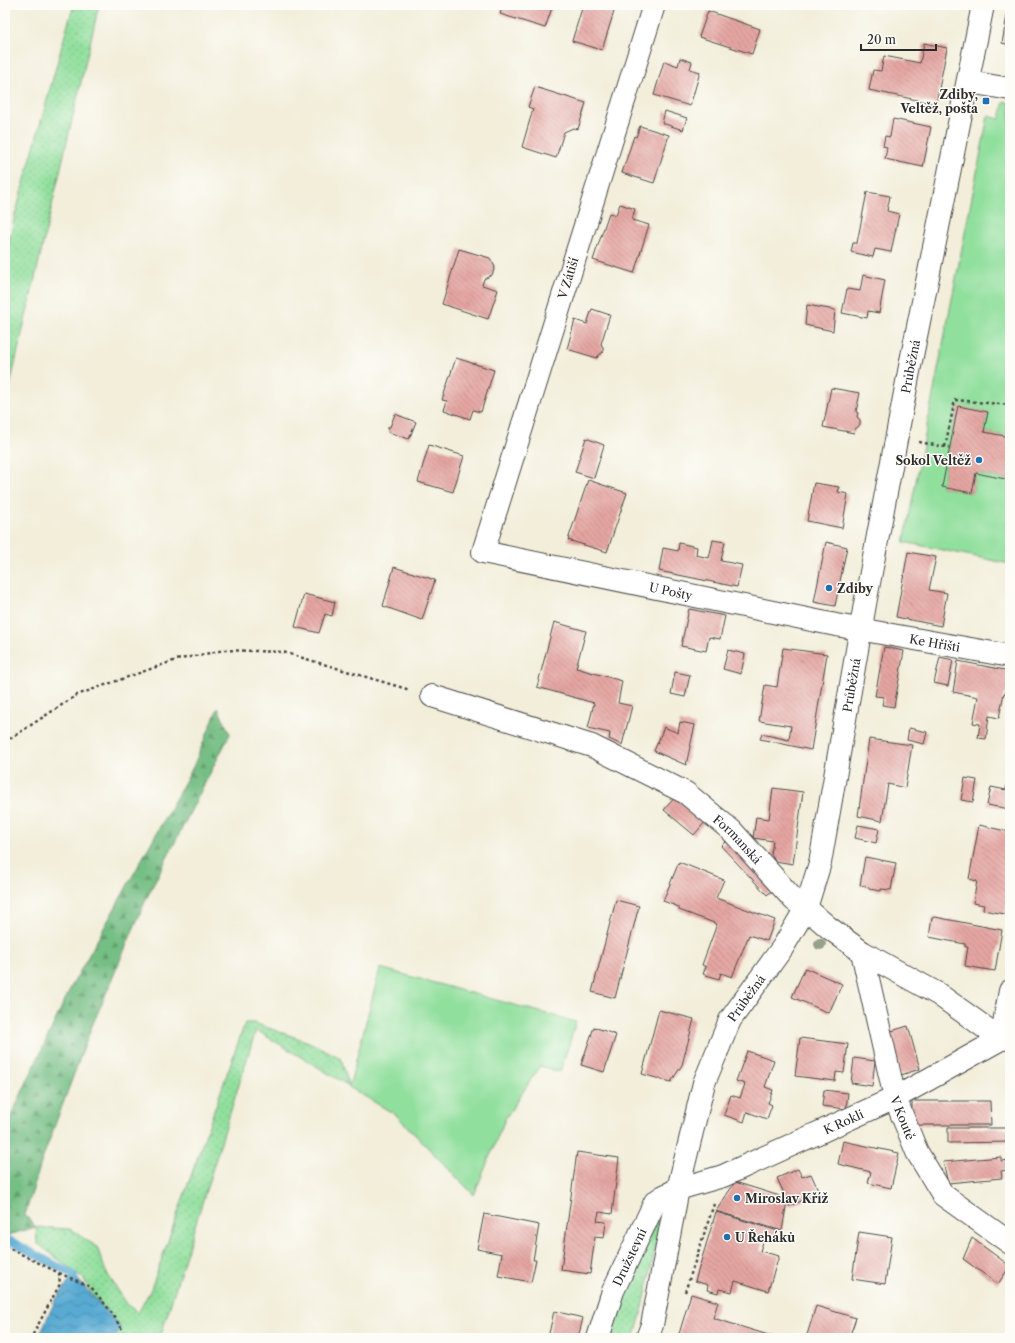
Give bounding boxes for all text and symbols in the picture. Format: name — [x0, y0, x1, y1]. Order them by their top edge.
scale bar — [861, 26, 936, 52]
text: 20 m — [867, 32, 896, 47]
place label: Zdiby, Veltěž, pošta — [899, 87, 979, 116]
marker: Zdiby, Veltěž, pošta — [981, 96, 991, 106]
street label: V Zátiší — [554, 255, 582, 302]
street label: Průběžná — [898, 338, 923, 395]
place label: Sokol Veltěž — [895, 453, 971, 468]
marker: Sokol Veltěž — [974, 455, 984, 465]
street label: U Pošty — [648, 579, 694, 603]
place label: Zdiby — [837, 581, 874, 596]
marker: Zdiby — [824, 583, 834, 593]
street label: Ke Hřišti — [908, 631, 962, 655]
street label: Průběžná — [839, 656, 863, 713]
street label: Formanská — [710, 811, 766, 867]
street label: Průběžná — [724, 971, 768, 1024]
street label: V Koutě — [887, 1093, 919, 1142]
street label: K Rokli — [821, 1106, 866, 1137]
place label: Miroslav Kříž — [745, 1191, 829, 1206]
marker: Miroslav Kříž — [732, 1193, 742, 1203]
street label: Družstevní — [609, 1225, 649, 1288]
place label: U Řeháků — [735, 1229, 795, 1245]
marker: U Řeháků — [722, 1232, 732, 1242]

